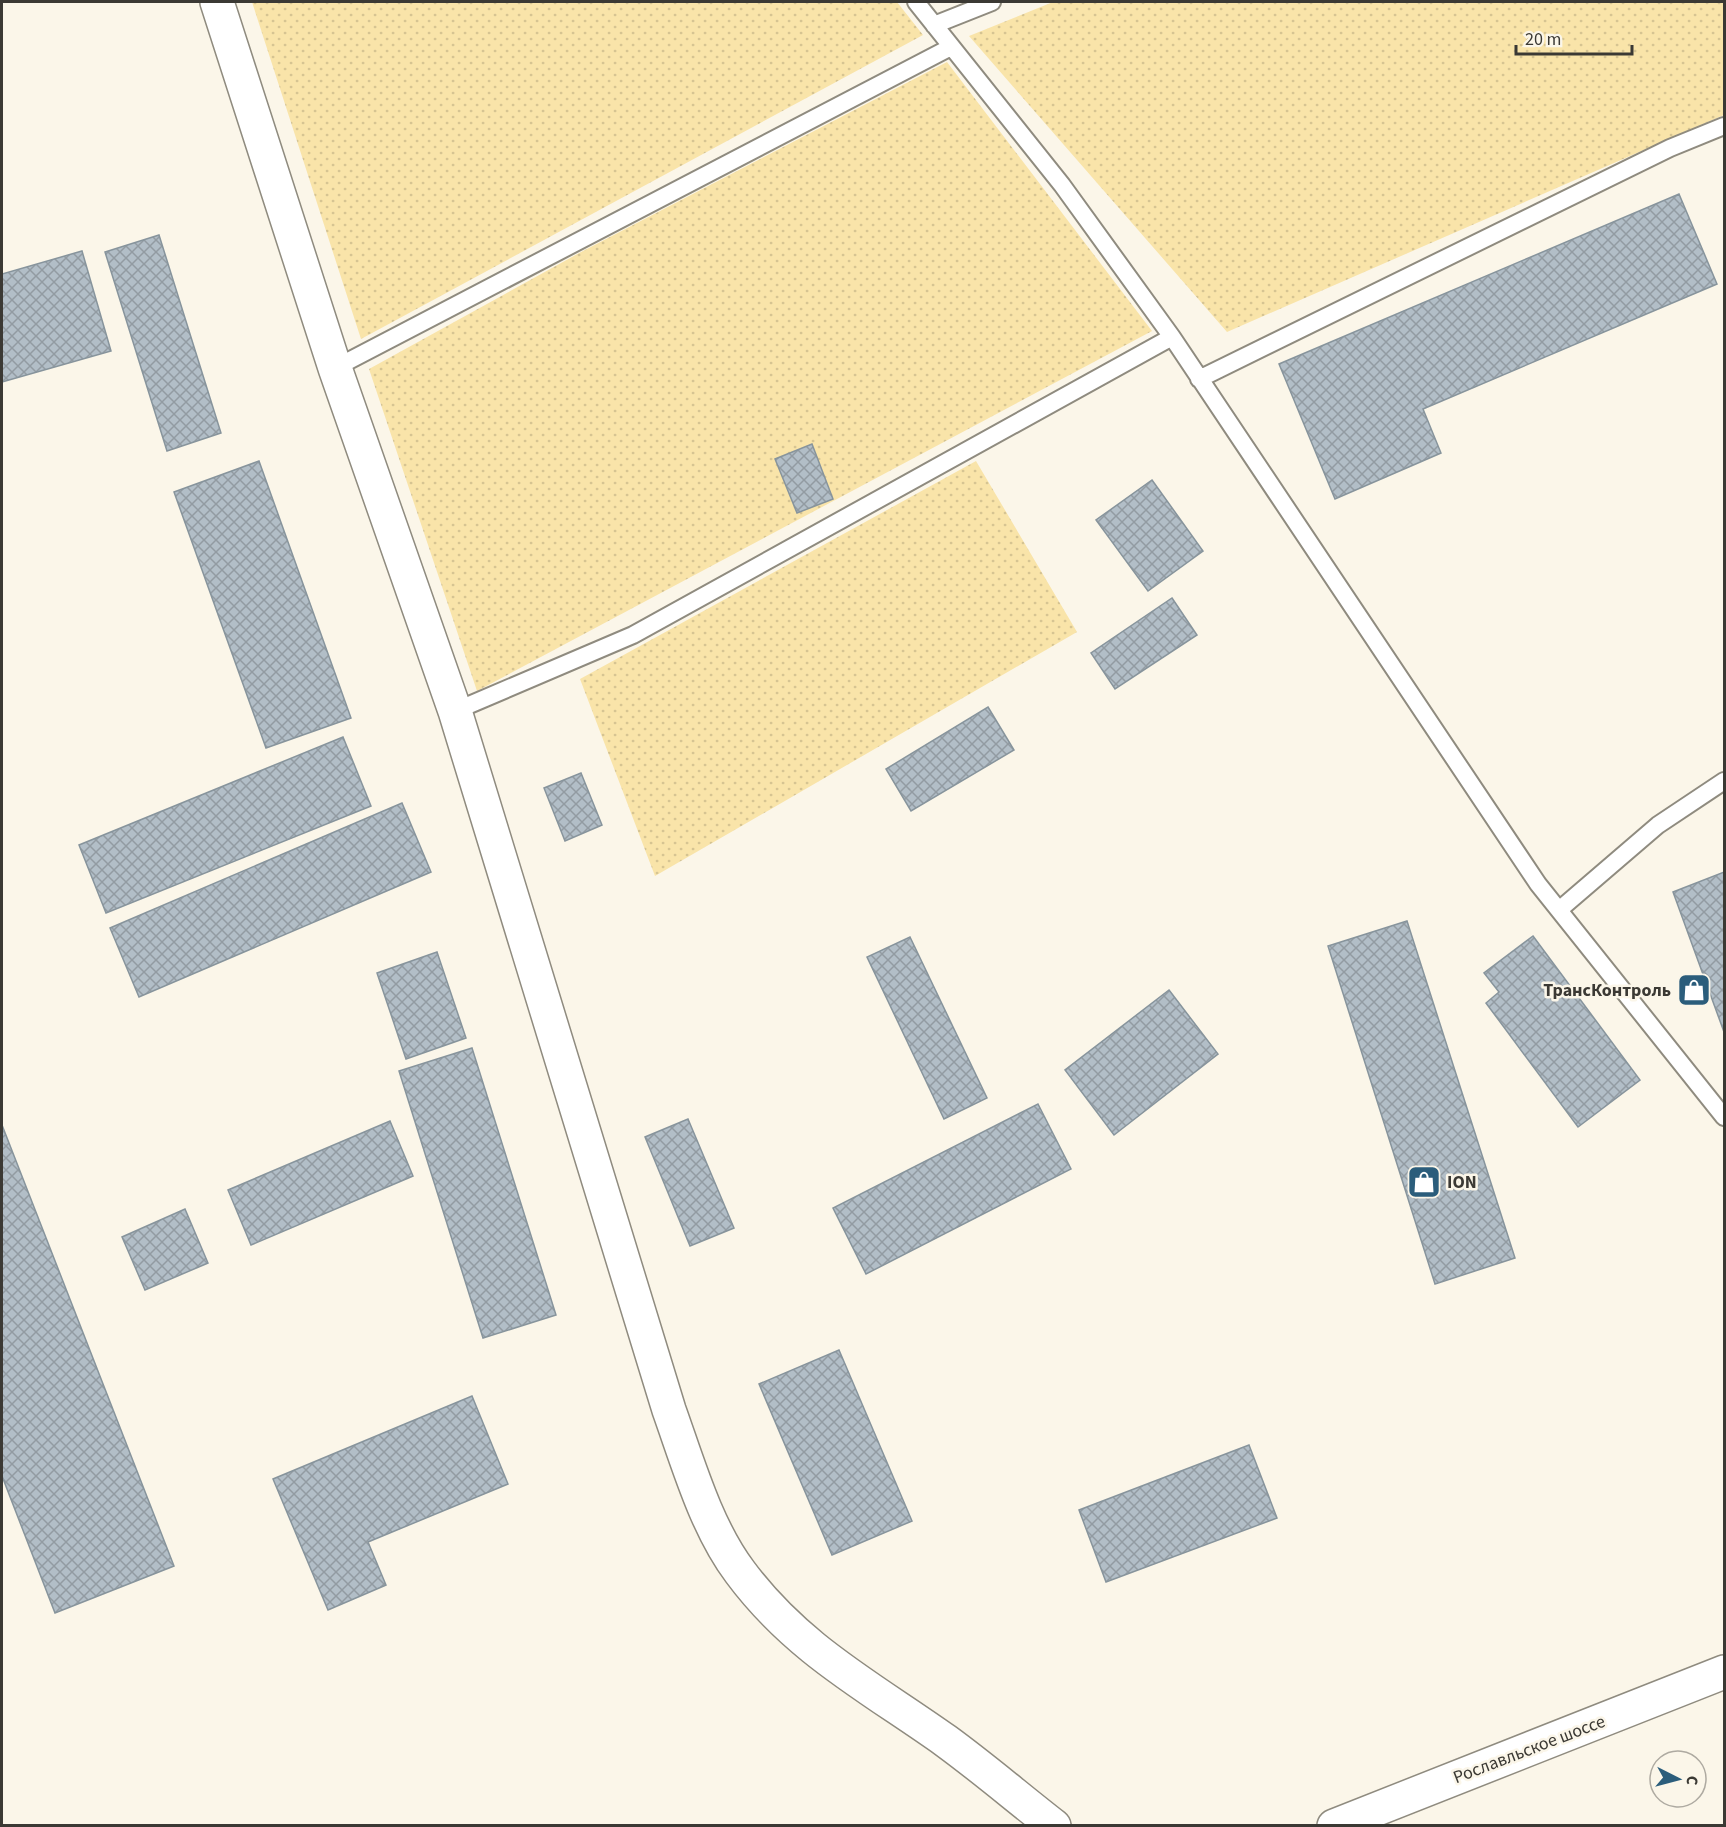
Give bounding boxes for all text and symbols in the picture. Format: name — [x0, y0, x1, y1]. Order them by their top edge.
scale bar — [1516, 18, 1632, 56]
text: 20 m — [1525, 27, 1561, 52]
shop icon: ТрансКонтроль — [1676, 972, 1712, 1008]
place label: ТрансКонтроль — [1543, 978, 1671, 1003]
shop icon: ION — [1406, 1164, 1442, 1200]
place label: ION — [1447, 1170, 1477, 1195]
street label: Рославльское шоссе — [1450, 1709, 1609, 1790]
north arrow — [1648, 1749, 1708, 1809]
text: С — [1680, 1775, 1703, 1786]

